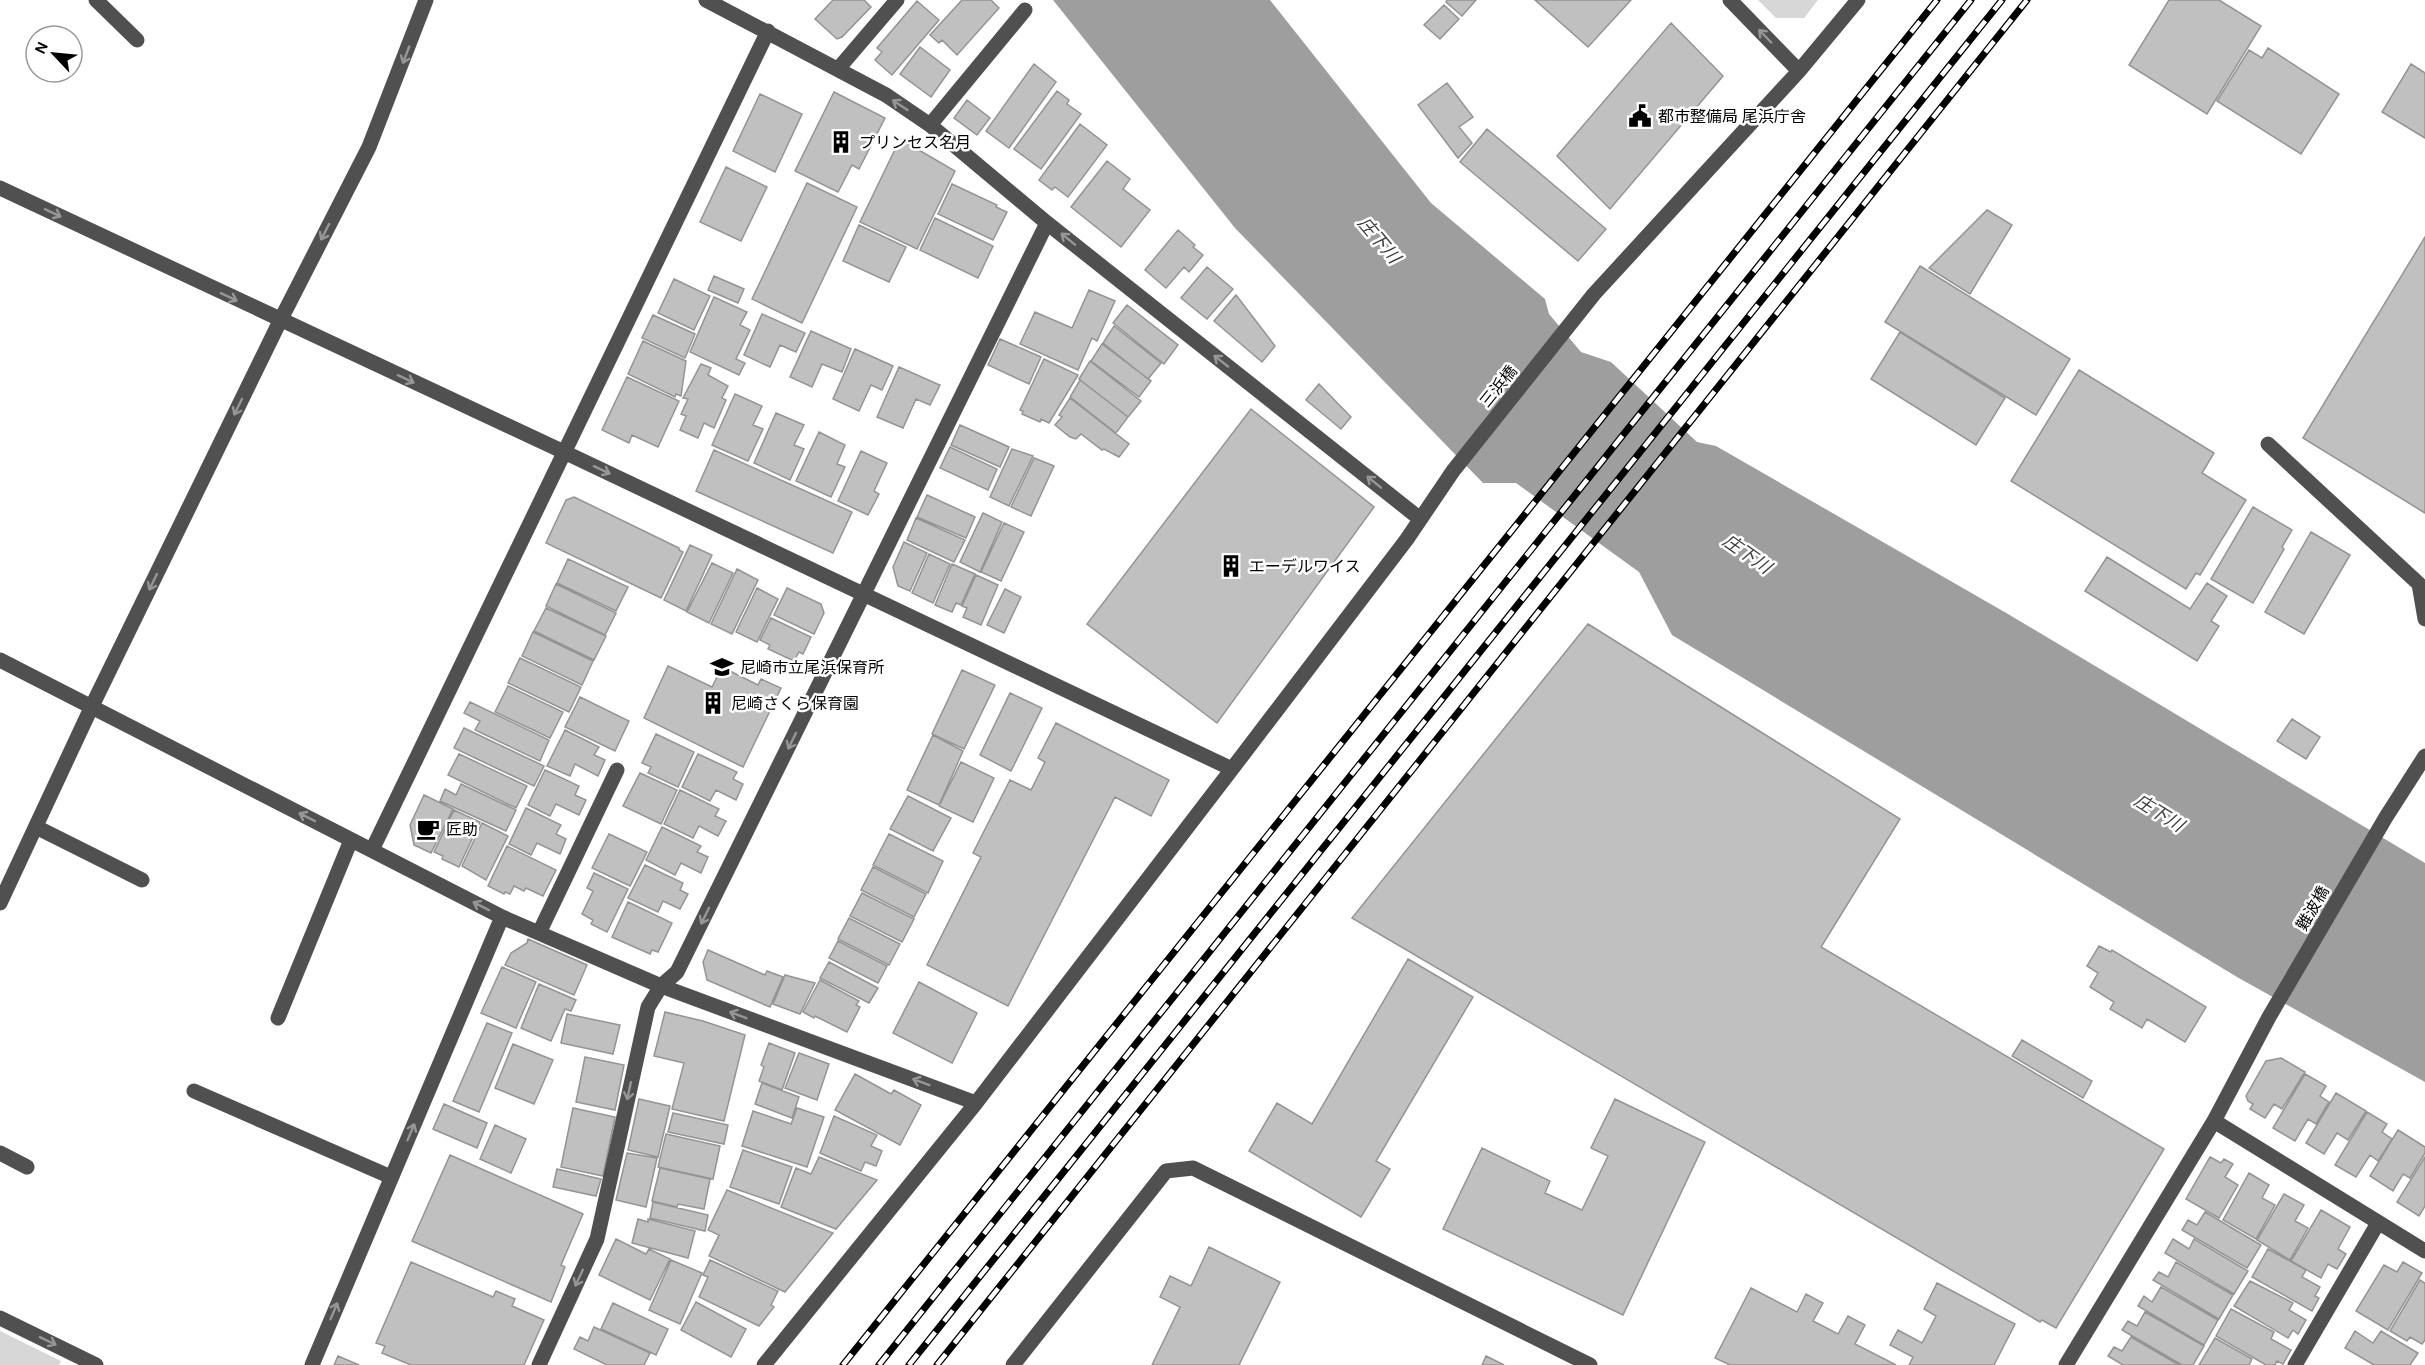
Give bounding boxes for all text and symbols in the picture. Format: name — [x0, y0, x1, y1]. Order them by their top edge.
north arrow — [24, 24, 84, 84]
one-way arrow — [1757, 28, 1772, 43]
text: N — [30, 38, 52, 57]
one-way arrow — [399, 45, 410, 64]
one-way arrow — [892, 98, 909, 110]
public building icon: 都市整備局 尾浜庁舎 — [1627, 103, 1653, 129]
place label: 都市整備局 尾浜庁舎 — [1658, 107, 1806, 126]
building icon: プリンセス名月 — [828, 129, 854, 155]
place label: プリンセス名月 — [859, 133, 971, 152]
one-way arrow — [43, 208, 61, 220]
water label: 庄下川 — [1353, 212, 1406, 269]
one-way arrow — [319, 223, 331, 240]
one-way arrow — [1060, 233, 1076, 246]
one-way arrow — [220, 291, 238, 303]
one-way arrow — [1213, 354, 1229, 367]
street label: 三浜橋 — [1476, 362, 1521, 411]
one-way arrow — [396, 373, 414, 385]
one-way arrow — [232, 397, 244, 415]
one-way arrow — [592, 464, 610, 476]
one-way arrow — [1366, 475, 1382, 488]
water label: 庄下川 — [1719, 530, 1777, 580]
building icon: エーデルワイス — [1218, 553, 1244, 579]
place label: エーデルワイス — [1249, 557, 1361, 576]
one-way arrow — [146, 573, 158, 591]
school or university icon: 尼崎市立尾浜保育所 — [709, 654, 735, 680]
place label: 尼崎市立尾浜保育所 — [740, 658, 884, 677]
building icon: 尼崎さくら保育園 — [700, 690, 726, 716]
place label: 尼崎さくら保育園 — [731, 694, 859, 713]
one-way arrow — [785, 732, 797, 750]
water label: 庄下川 — [2130, 789, 2189, 838]
one-way arrow — [299, 811, 317, 822]
cafe icon: 匠助 — [415, 816, 441, 842]
place label: 匠助 — [446, 820, 478, 839]
street label: 難波橋 — [2292, 883, 2333, 934]
one-way arrow — [472, 900, 490, 912]
one-way arrow — [699, 906, 711, 924]
one-way arrow — [729, 1009, 748, 1020]
one-way arrow — [912, 1076, 931, 1087]
one-way arrow — [623, 1081, 635, 1100]
one-way arrow — [406, 1123, 417, 1141]
one-way arrow — [573, 1269, 584, 1287]
one-way arrow — [330, 1302, 341, 1320]
one-way arrow — [39, 1336, 57, 1348]

